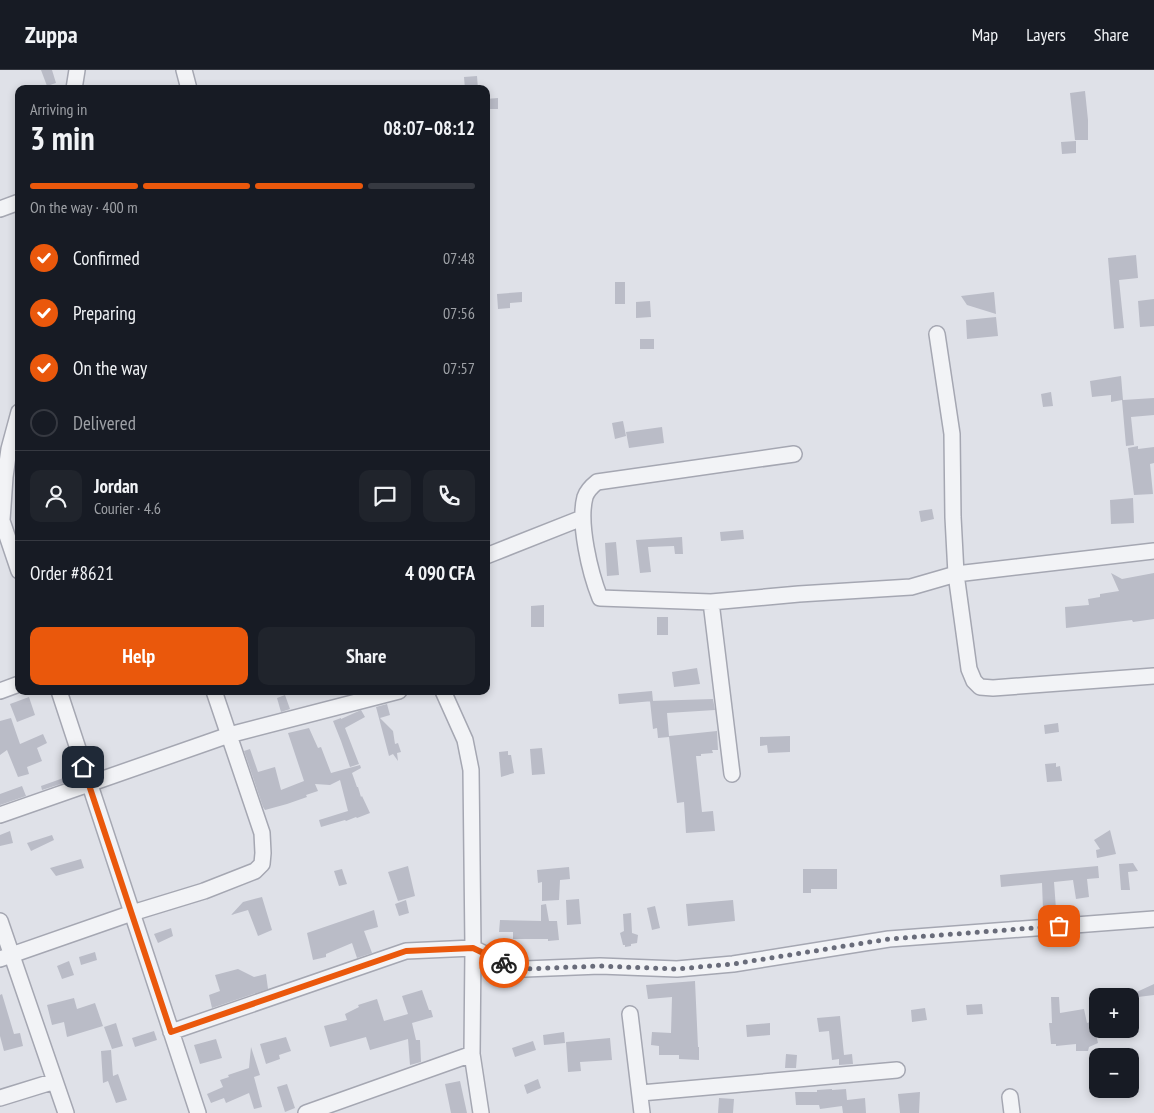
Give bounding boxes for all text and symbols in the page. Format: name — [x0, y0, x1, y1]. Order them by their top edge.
text: Zuppa — [25, 19, 78, 50]
text: Map — [972, 23, 998, 46]
text: Layers — [1026, 23, 1066, 46]
text: Share — [1094, 23, 1129, 46]
text: Arriving in — [30, 99, 87, 119]
text: 08:07–08:12 — [383, 116, 475, 140]
text: 3 min — [30, 117, 95, 159]
text: On the way · 400 m — [30, 197, 138, 217]
icon: check — [30, 244, 58, 272]
text: Confirmed — [73, 246, 140, 270]
text: 07:48 — [443, 248, 475, 268]
icon: check — [30, 299, 58, 327]
text: Preparing — [73, 301, 136, 325]
text: 07:56 — [443, 303, 475, 323]
icon: check — [30, 354, 58, 382]
text: On the way — [73, 356, 147, 380]
text: 07:57 — [443, 358, 475, 378]
text: Delivered — [73, 411, 136, 435]
button: person — [30, 470, 82, 522]
button: chat — [359, 470, 411, 522]
button: phone — [423, 470, 475, 522]
text: Jordan — [94, 474, 138, 498]
text: Courier · 4.6 — [94, 498, 161, 518]
text: Order #8621 — [30, 561, 114, 585]
text: 4 090 CFA — [405, 561, 475, 585]
button: Help — [30, 627, 248, 685]
button: Share — [258, 627, 475, 685]
pin — [62, 746, 104, 788]
icon: home — [69, 753, 97, 781]
pin — [1038, 905, 1080, 947]
icon: bag — [1045, 912, 1073, 940]
courier — [479, 938, 529, 988]
icon: bike — [490, 949, 518, 977]
map controls — [1089, 988, 1139, 1098]
button: + — [1089, 988, 1139, 1038]
button: − — [1089, 1048, 1139, 1098]

